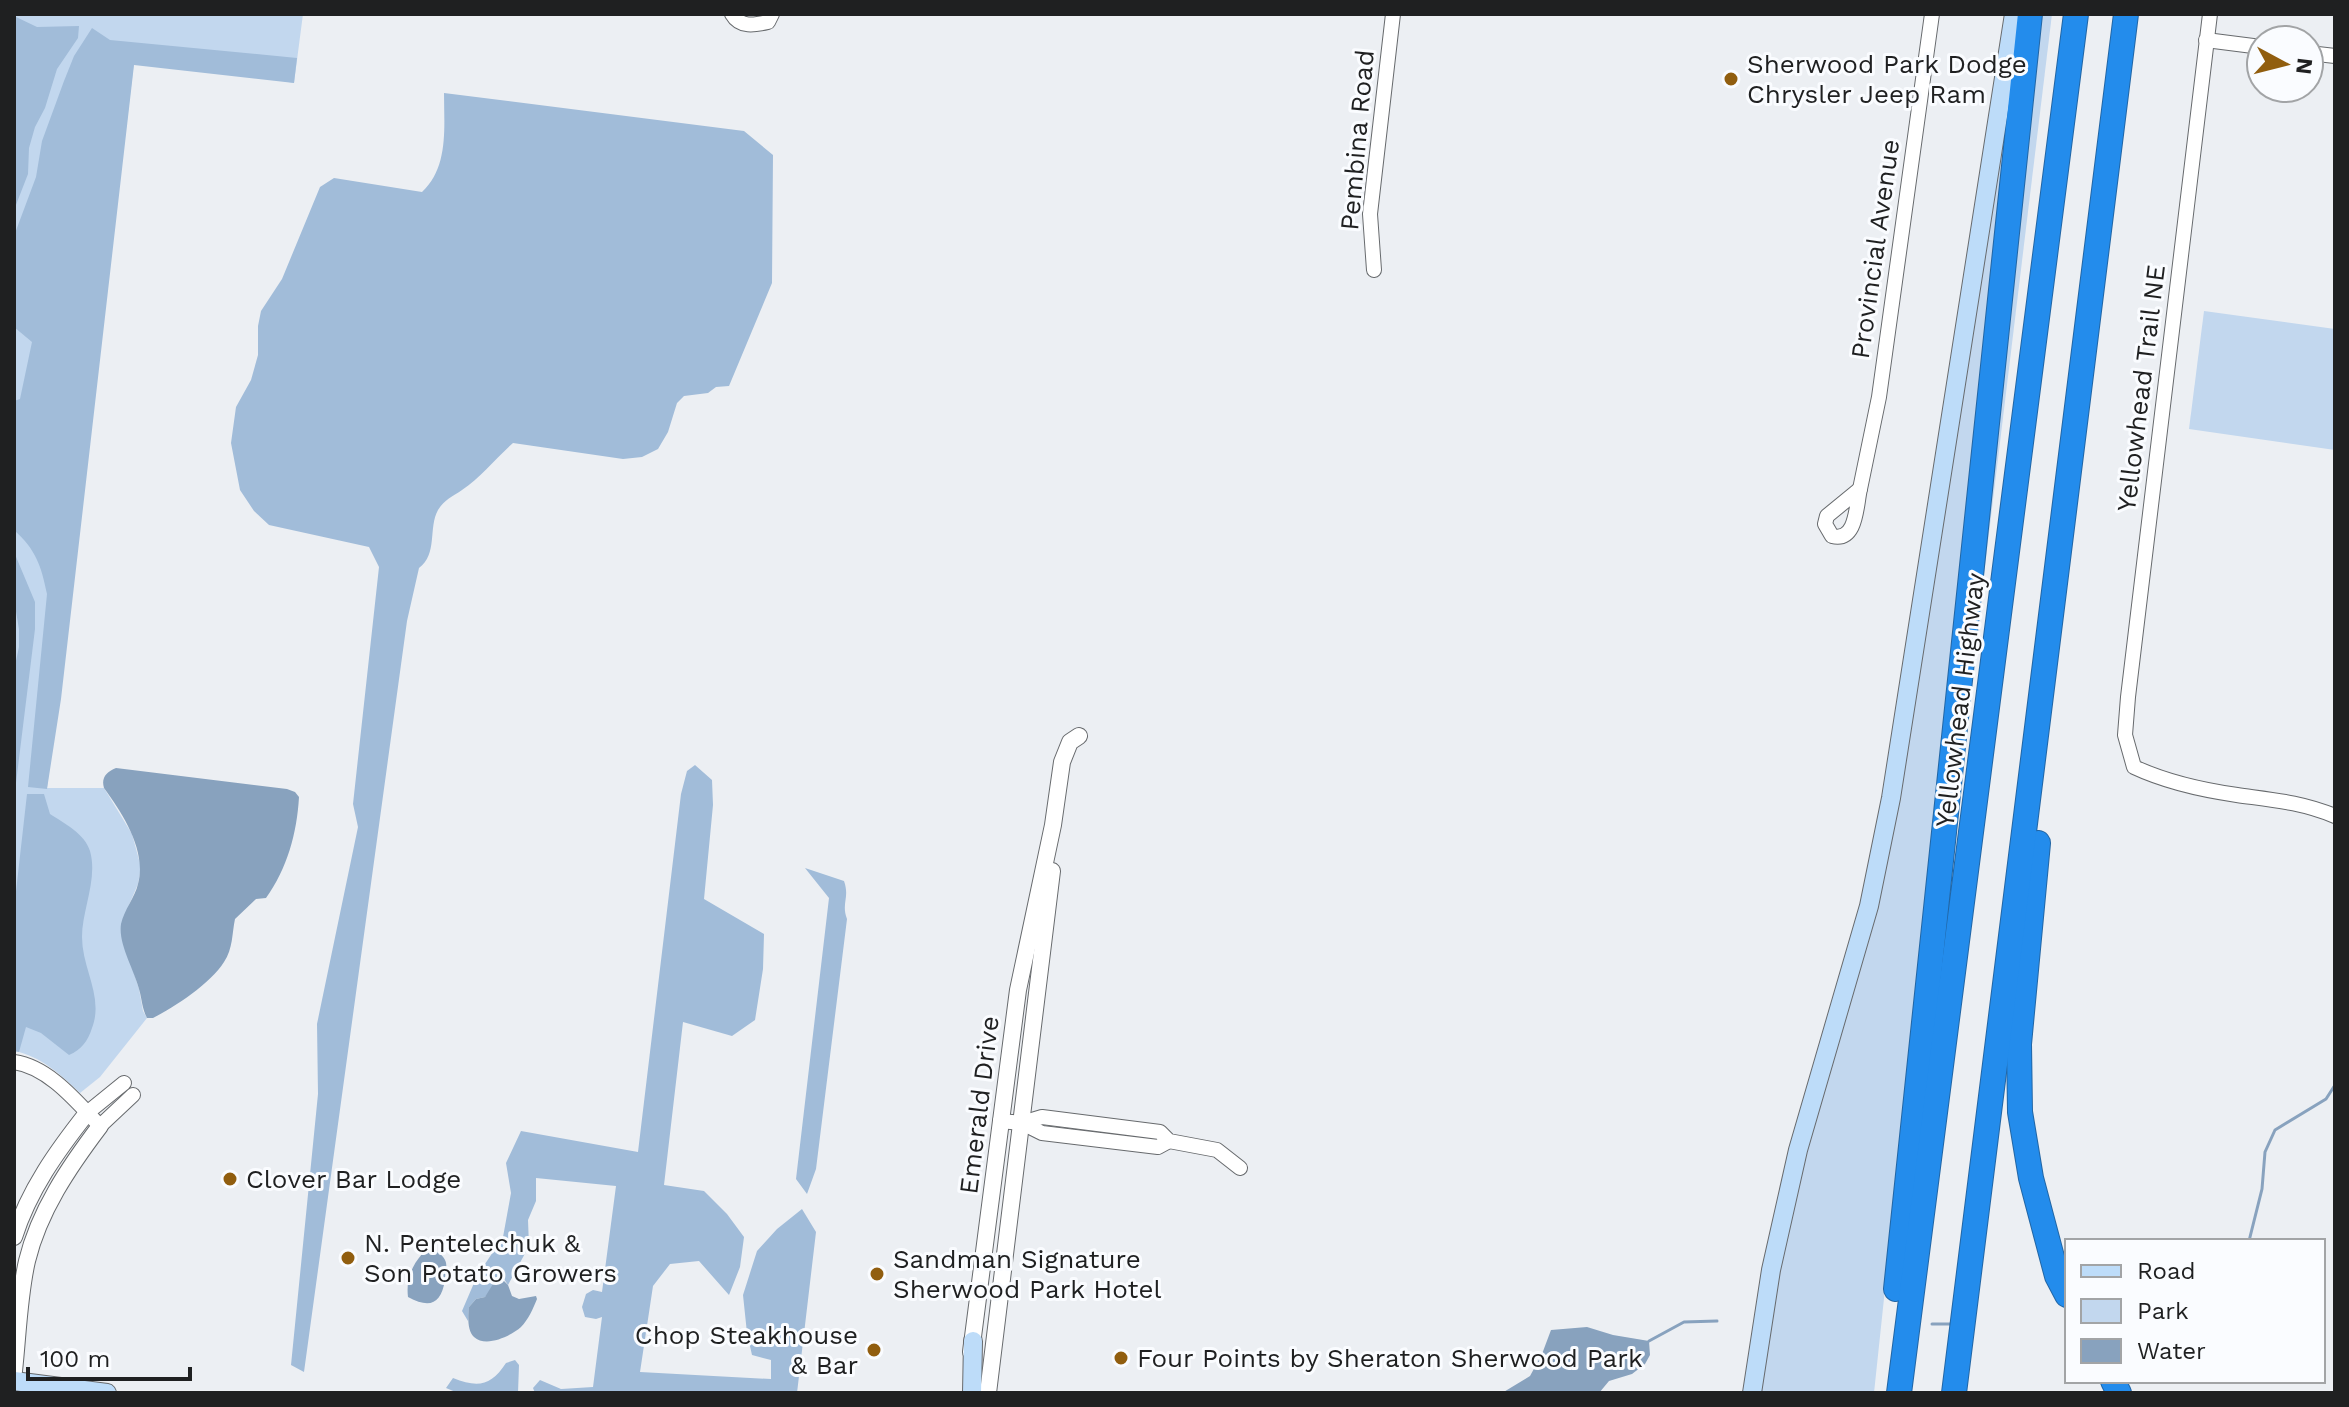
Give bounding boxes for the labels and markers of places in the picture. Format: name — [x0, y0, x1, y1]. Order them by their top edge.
place label: Sherwood Park Dodge Chrysler Jeep Ram — [1747, 49, 2027, 109]
marker: Sherwood Park Dodge Chrysler Jeep Ram — [1722, 70, 1740, 88]
place label: Clover Bar Lodge — [246, 1164, 461, 1194]
marker: Clover Bar Lodge — [221, 1170, 239, 1188]
place label: N. Pentelechuk & Son Potato Growers — [364, 1228, 617, 1288]
place label: Sandman Signature Sherwood Park Hotel — [893, 1244, 1161, 1304]
marker: N. Pentelechuk & Son Potato Growers — [339, 1249, 357, 1267]
marker: Sandman Signature Sherwood Park Hotel — [868, 1265, 886, 1283]
place label: Chop Steakhouse & Bar — [635, 1320, 858, 1380]
marker: Chop Steakhouse & Bar — [865, 1341, 883, 1359]
place label: Four Points by Sheraton Sherwood Park — [1137, 1343, 1643, 1373]
marker: Four Points by Sheraton Sherwood Park — [1112, 1349, 1130, 1367]

